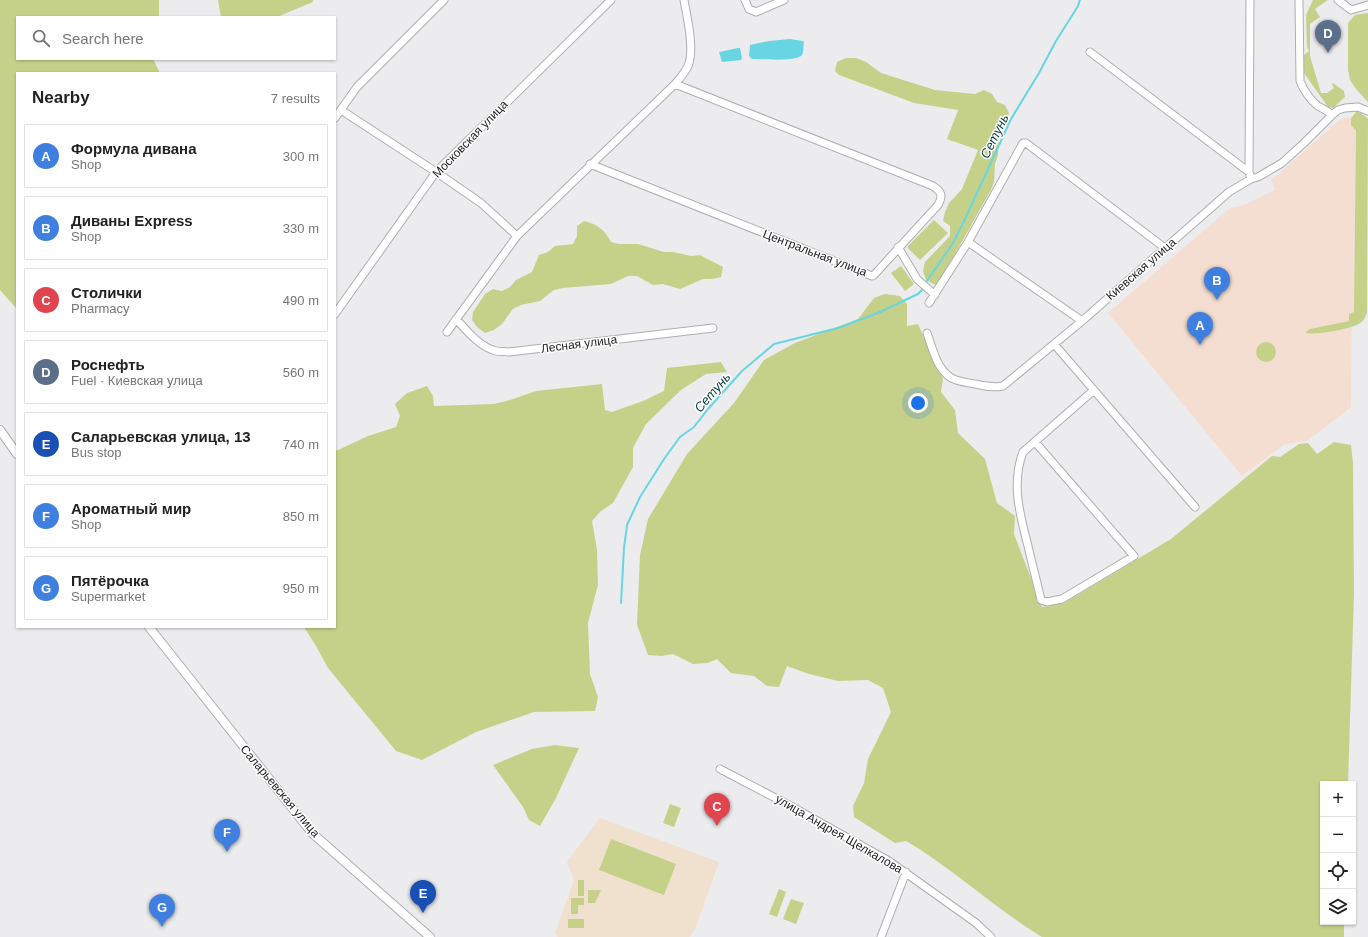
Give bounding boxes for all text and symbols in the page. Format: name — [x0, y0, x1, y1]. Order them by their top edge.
search box — [16, 16, 336, 60]
pin: D — [1315, 20, 1341, 53]
icon: search — [30, 27, 52, 49]
text: Search here — [62, 30, 144, 47]
text: Nearby — [32, 88, 90, 107]
text: 7 results — [271, 91, 320, 106]
street label: Московская улица — [429, 97, 511, 181]
water label: Сетунь — [977, 111, 1012, 161]
text: Формула дивана — [71, 140, 197, 157]
text: A — [41, 149, 51, 164]
text: 300 m — [283, 149, 319, 164]
text: Shop — [71, 157, 101, 172]
text: Диваны Express — [71, 212, 193, 229]
text: B — [41, 221, 51, 236]
text: 330 m — [283, 221, 319, 236]
street label: Центральная улица — [761, 227, 869, 279]
text: Shop — [71, 229, 101, 244]
street label: Киевская улица — [1103, 235, 1179, 303]
pin: B — [1204, 267, 1230, 300]
text: Столички — [71, 284, 142, 301]
text: C — [41, 293, 51, 308]
text: 490 m — [283, 293, 319, 308]
text: Pharmacy — [71, 301, 130, 316]
pin: A — [1187, 312, 1213, 345]
street label: Лесная улица — [540, 332, 618, 356]
text: Роснефть — [71, 356, 145, 373]
text: D — [41, 365, 51, 380]
text: 560 m — [283, 365, 319, 380]
water label: Сетунь — [691, 369, 734, 415]
text: Fuel · Киевская улица — [71, 373, 203, 388]
your location — [908, 393, 928, 413]
text: Саларьевская улица, 13 — [71, 428, 251, 445]
text: E — [42, 437, 50, 452]
text: 740 m — [283, 437, 319, 452]
text: Bus stop — [71, 445, 122, 460]
text: Ароматный мир — [71, 500, 191, 517]
text: F — [42, 509, 50, 524]
text: 850 m — [283, 509, 319, 524]
text: Shop — [71, 517, 101, 532]
text: Пятёрочка — [71, 572, 149, 589]
text: G — [41, 581, 51, 596]
text: 950 m — [283, 581, 319, 596]
text: Supermarket — [71, 589, 145, 604]
street label: Саларьевская улица — [237, 742, 323, 840]
map controls — [1320, 781, 1356, 925]
button: + — [1320, 781, 1356, 817]
street label: улица Андрея Щелкалова — [773, 792, 905, 876]
pin: C — [704, 793, 730, 826]
button: − — [1320, 817, 1356, 853]
pin: F — [214, 819, 240, 852]
button: locate — [1320, 853, 1356, 889]
pin: E — [410, 880, 436, 913]
button: layers — [1320, 889, 1356, 925]
pin: G — [149, 894, 175, 927]

